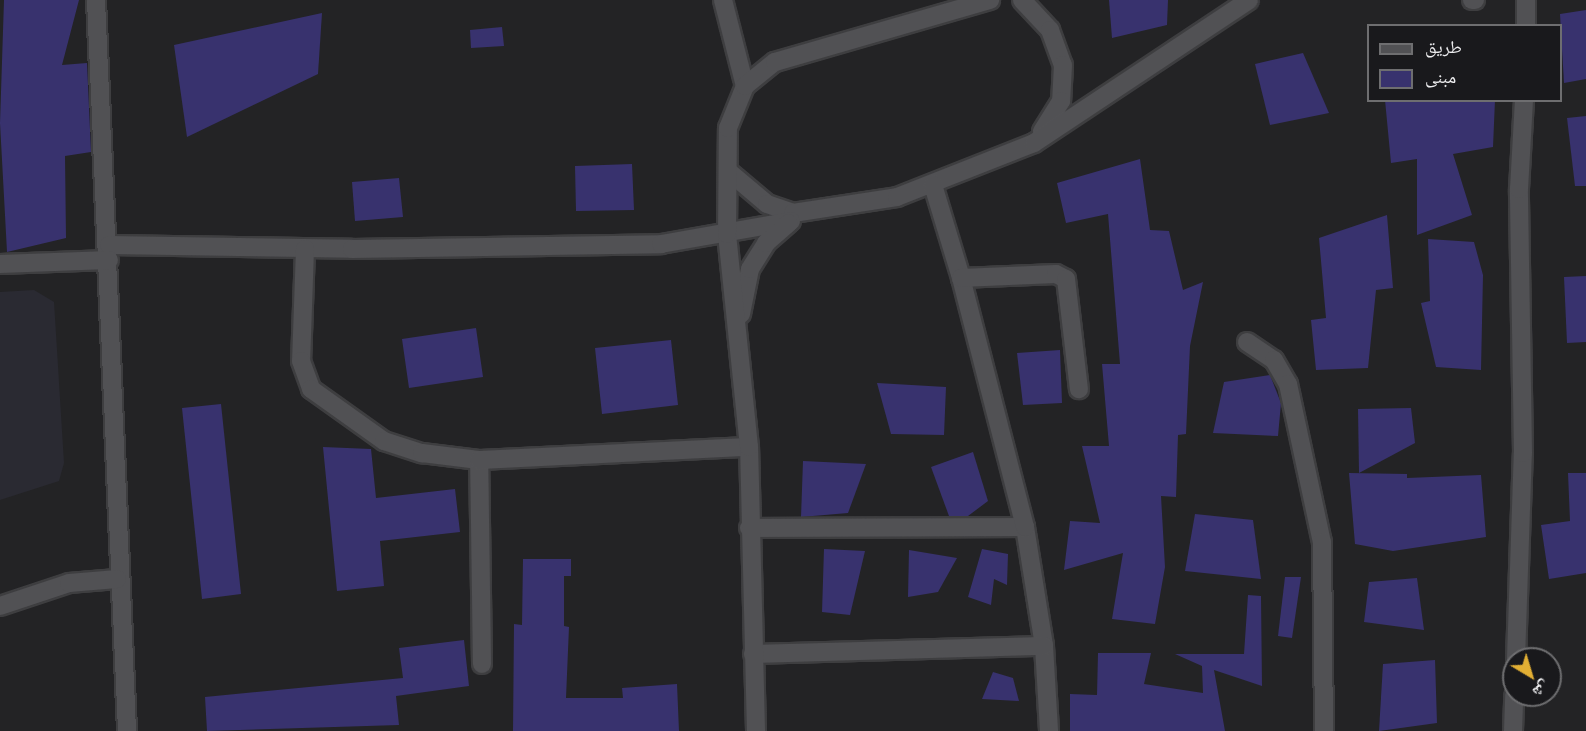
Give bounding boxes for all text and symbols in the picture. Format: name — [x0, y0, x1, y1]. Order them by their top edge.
legend — [1367, 24, 1562, 102]
text: طريق — [1425, 35, 1462, 57]
text: مبنى — [1425, 65, 1456, 87]
north arrow — [1502, 647, 1562, 707]
text: ش — [1530, 677, 1555, 703]

